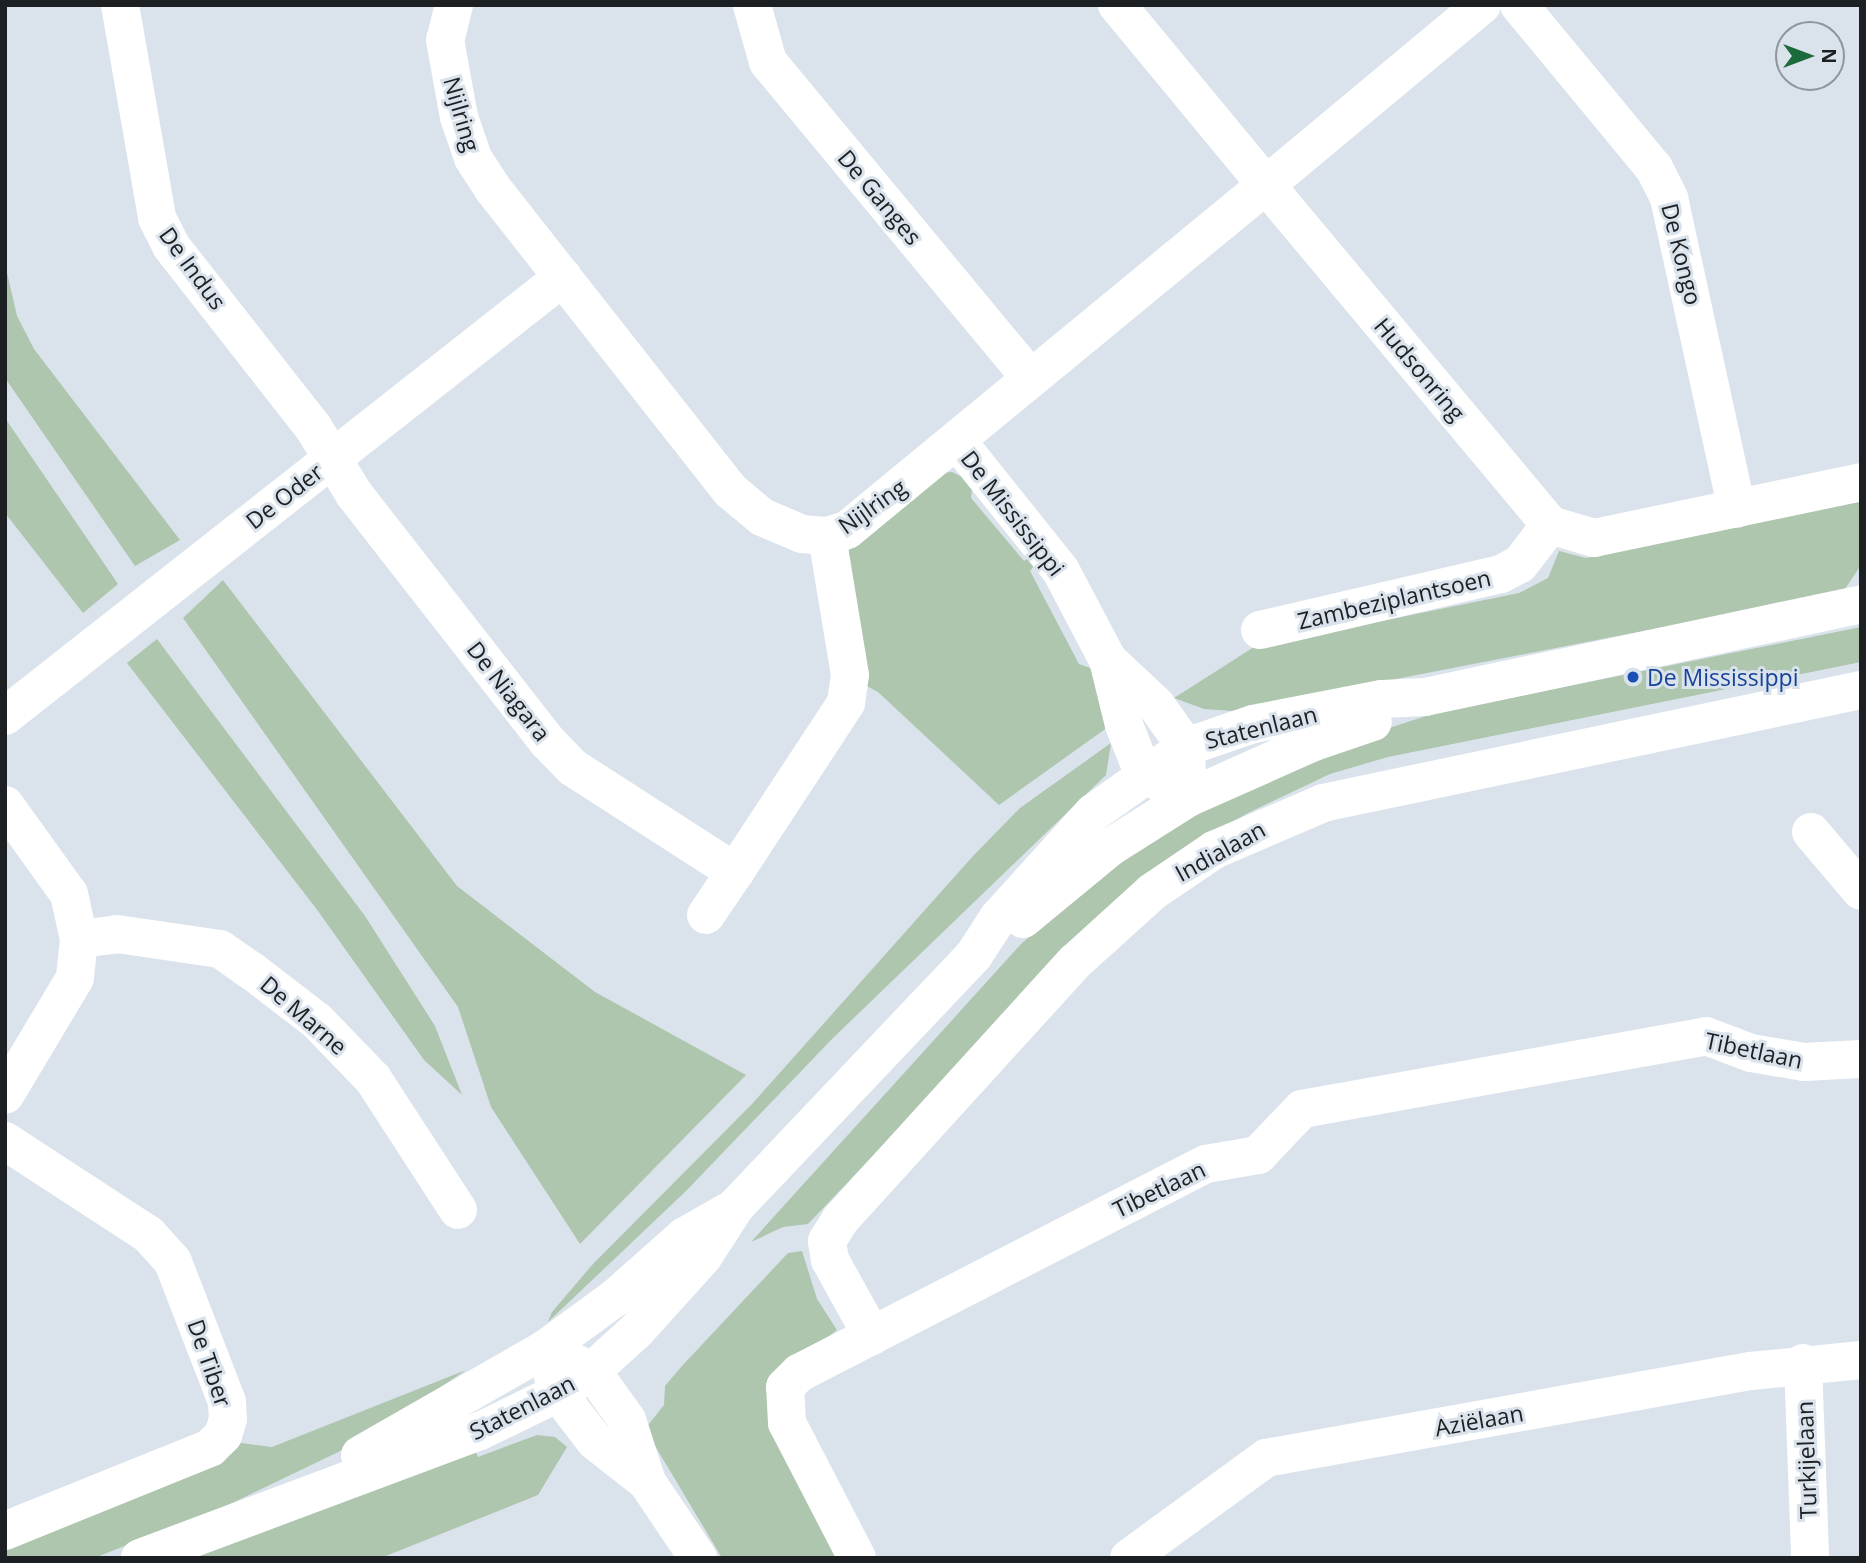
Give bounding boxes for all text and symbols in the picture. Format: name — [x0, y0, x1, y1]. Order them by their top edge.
north arrow — [1775, 21, 1845, 91]
text: N — [1816, 48, 1842, 64]
street label: Nijlring — [438, 73, 486, 155]
street label: De Ganges — [832, 144, 928, 250]
street label: De Kongo — [1656, 200, 1708, 308]
street label: De Indus — [154, 221, 232, 315]
street label: Hudsonring — [1369, 312, 1471, 426]
street label: De Mississippi — [955, 445, 1071, 581]
street label: De Oder — [240, 457, 328, 535]
street label: Nijlring — [833, 473, 911, 539]
street label: Zambeziplantsoen — [1295, 563, 1493, 635]
street label: De Niagara — [462, 636, 556, 746]
place label: De Mississippi — [1647, 663, 1798, 691]
marker: De Mississippi — [1625, 669, 1641, 685]
street label: Statenlaan — [1202, 700, 1320, 754]
street label: Indialaan — [1170, 815, 1270, 887]
street label: De Marne — [255, 970, 353, 1060]
street label: Tibetlaan — [1703, 1026, 1805, 1074]
street label: Tibetlaan — [1108, 1155, 1210, 1223]
street label: De Tiber — [182, 1316, 238, 1410]
street label: Statenlaan — [465, 1369, 579, 1445]
street label: Aziëlaan — [1433, 1399, 1525, 1441]
street label: Turkijelaan — [1790, 1400, 1822, 1520]

